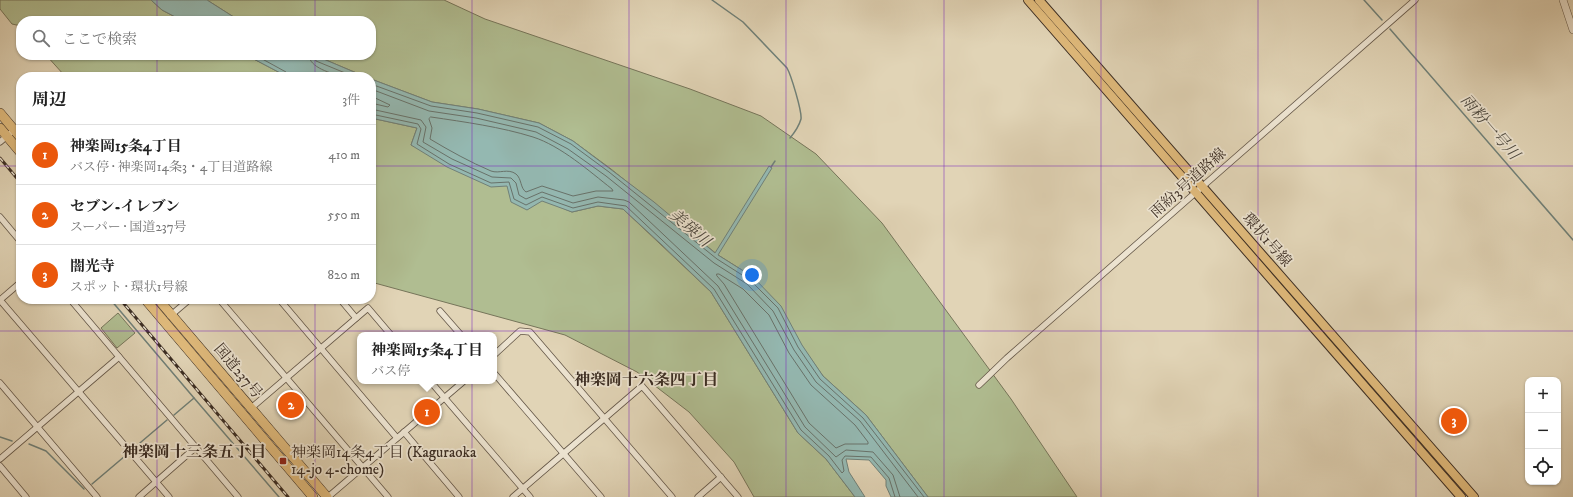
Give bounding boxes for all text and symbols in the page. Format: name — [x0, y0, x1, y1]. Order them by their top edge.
search box — [16, 16, 376, 60]
icon: search — [30, 27, 52, 49]
text: ここで検索 — [62, 30, 137, 49]
text: 周辺 — [32, 89, 66, 111]
water label: 雨粉一号川 — [1456, 90, 1525, 165]
text: 3件 — [342, 92, 360, 108]
text: 神楽岡15条4丁目 — [70, 137, 182, 156]
street label: 雨紛3号道路線 — [1146, 144, 1230, 222]
text: 1 — [43, 147, 47, 163]
text: 410 m — [328, 147, 360, 163]
text: バス停 · 神楽岡14条3・4丁目道路線 — [70, 159, 272, 175]
text: セブン-イレブン — [70, 197, 180, 216]
water label: 美瑛川 — [665, 205, 716, 253]
text: 2 — [42, 207, 48, 223]
text: 550 m — [328, 207, 360, 223]
street label: 環状1号線 — [1238, 209, 1296, 271]
text: スーパー · 国道237号 — [70, 219, 187, 235]
text: 闇光寺 — [70, 257, 115, 276]
your location — [742, 265, 762, 285]
text: 3 — [43, 267, 47, 283]
text: 820 m — [328, 267, 360, 283]
text: スポット · 環状1号線 — [70, 279, 187, 295]
popup — [357, 332, 497, 384]
street label: 国道237号 — [210, 340, 266, 402]
text: 神楽岡15条4丁目 — [371, 341, 483, 360]
text: バス停 — [371, 363, 410, 379]
district label: 神楽岡十六条四丁目 — [574, 370, 718, 390]
map controls — [1525, 377, 1561, 485]
button: + — [1525, 377, 1561, 413]
pin: 2 — [278, 390, 304, 420]
pin: 1 — [414, 397, 440, 427]
pin: 3 — [1441, 406, 1467, 436]
button: − — [1525, 413, 1561, 449]
district label: 神楽岡十三条五丁目 — [122, 442, 266, 462]
place label: 神楽岡14条4丁目 (Kaguraoka 14-jo 4-chome) — [291, 443, 477, 479]
button: locate — [1525, 449, 1561, 485]
marker: 神楽岡14条4丁目 (Kaguraoka 14-jo 4-chome) — [278, 456, 288, 466]

